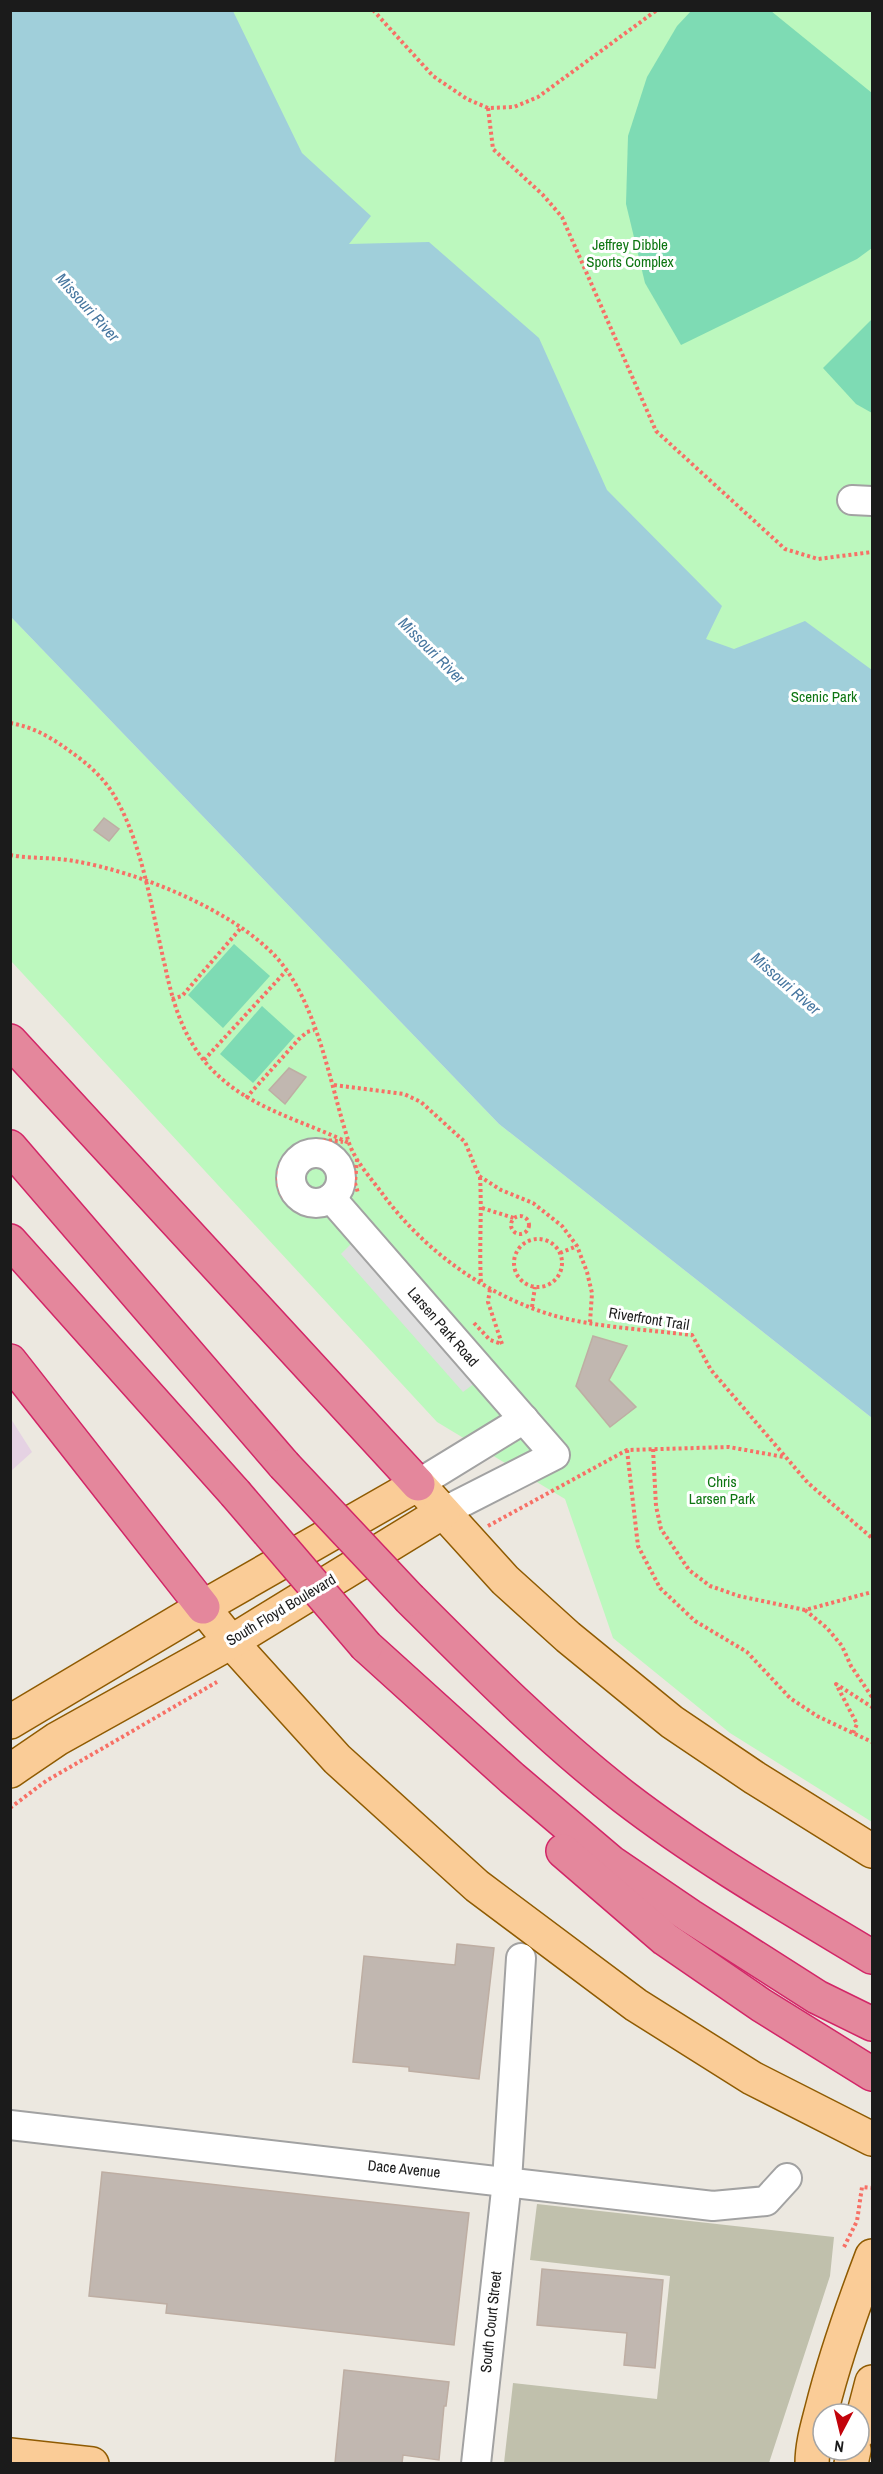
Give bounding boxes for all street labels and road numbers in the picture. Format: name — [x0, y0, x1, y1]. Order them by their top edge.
street label: Larsen Park Road — [403, 1282, 484, 1371]
street label: Riverfront Trail — [607, 1302, 691, 1335]
street label: South Floyd Boulevard — [222, 1569, 339, 1651]
street label: Dace Avenue — [367, 2154, 442, 2183]
street label: South Court Street — [475, 2270, 506, 2374]

